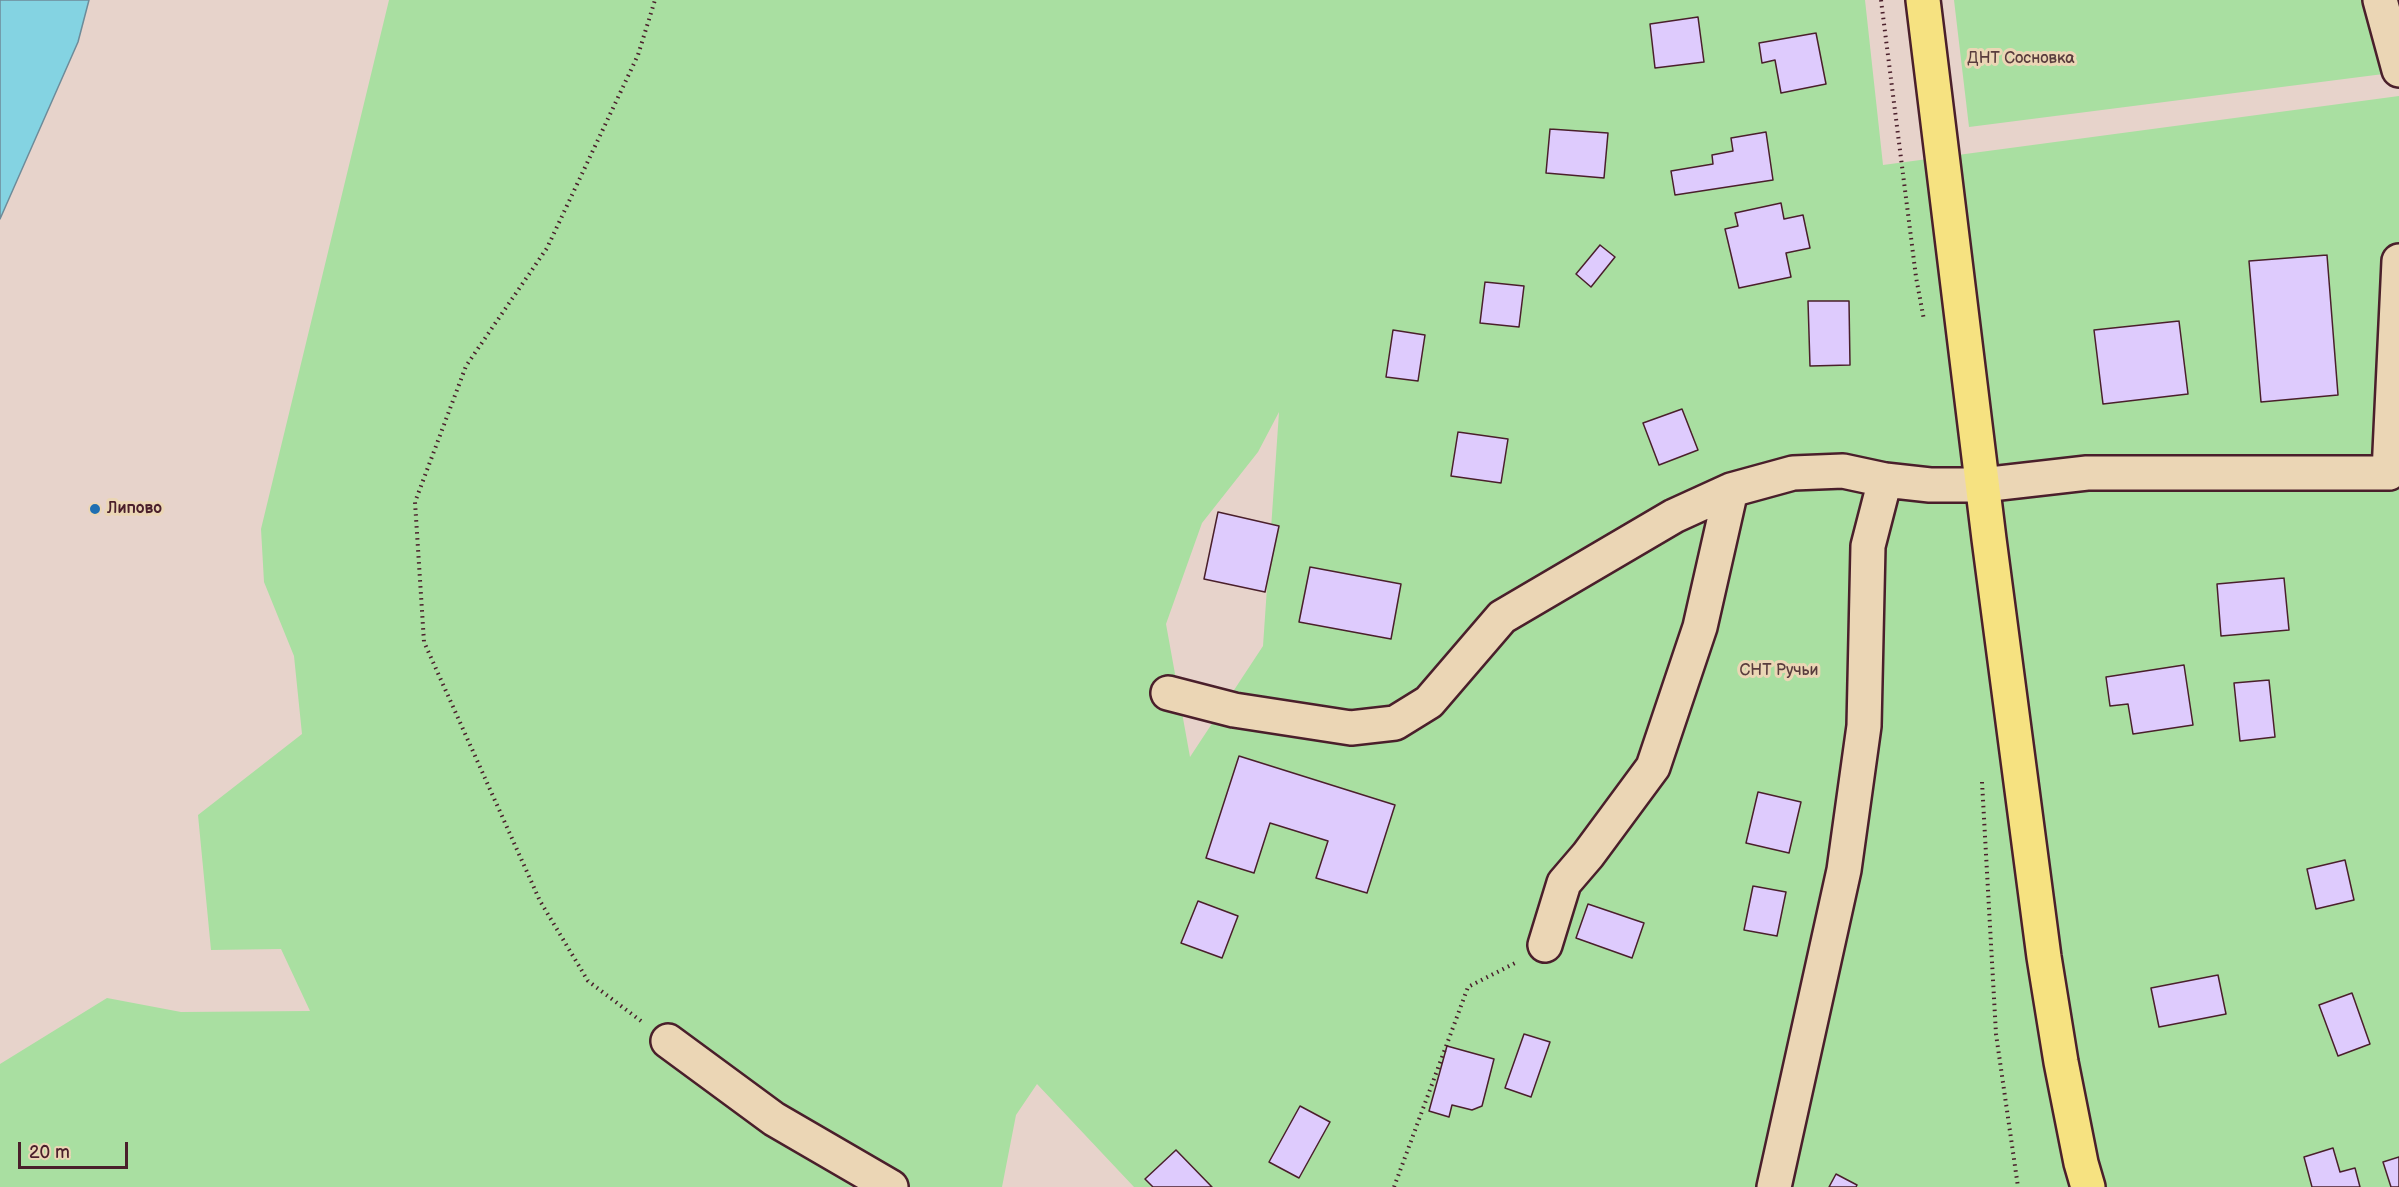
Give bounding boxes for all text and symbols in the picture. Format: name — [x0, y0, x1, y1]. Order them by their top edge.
park label: ДНТ Сосновка — [1967, 49, 2075, 69]
place label: Липово — [107, 499, 162, 519]
marker: Липово — [88, 502, 102, 516]
park label: СНТ Ручьи — [1740, 661, 1818, 681]
scale bar — [21, 1130, 130, 1168]
text: 20 m — [29, 1142, 70, 1163]

